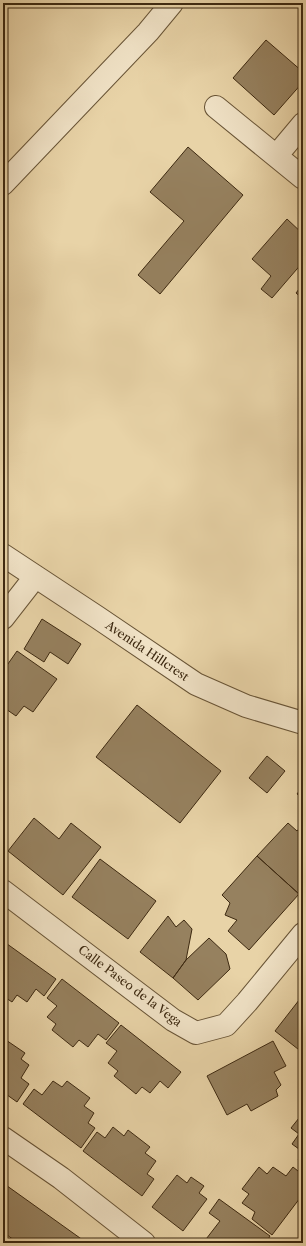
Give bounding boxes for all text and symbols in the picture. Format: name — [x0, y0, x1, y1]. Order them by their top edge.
street label: Avenida Hillcrest — [102, 617, 192, 684]
street label: Calle Paseo de la Vega — [76, 942, 186, 1030]

